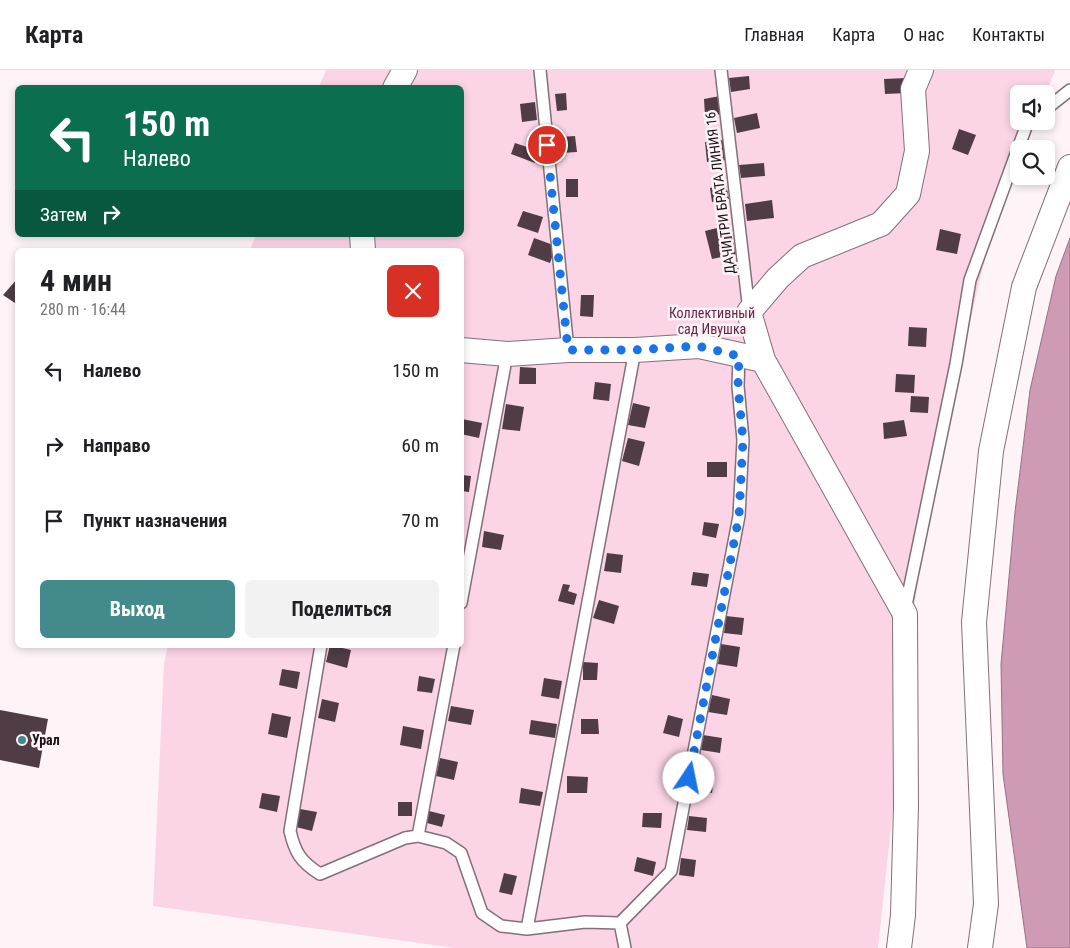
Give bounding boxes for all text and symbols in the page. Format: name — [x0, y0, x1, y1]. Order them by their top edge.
text: Карта — [25, 21, 83, 49]
text: Главная — [744, 24, 804, 45]
text: Карта — [832, 24, 875, 45]
text: О нас — [903, 24, 944, 45]
text: Контакты — [972, 24, 1045, 45]
map controls — [1010, 85, 1055, 185]
button: sound — [1010, 85, 1055, 130]
text: 150 m — [123, 104, 210, 145]
icon: left — [40, 105, 105, 170]
street label: ДАЧИ ТРИ БРАТА ЛИНИЯ 16 — [702, 111, 738, 275]
pin — [526, 124, 568, 166]
icon: arrive — [533, 131, 561, 159]
button: search — [1010, 140, 1055, 185]
text: Налево — [123, 146, 191, 171]
icon: right — [97, 200, 125, 228]
text: Затем — [40, 203, 87, 226]
text: 4 мин — [40, 263, 112, 298]
button: close — [387, 265, 439, 317]
text: 280 m · 16:44 — [40, 300, 126, 319]
park label: Коллективный сад Ивушка — [669, 305, 755, 337]
icon: left — [40, 357, 68, 385]
text: Налево — [83, 359, 141, 382]
text: 150 m — [392, 359, 439, 382]
icon: right — [40, 432, 68, 460]
text: Направо — [83, 434, 150, 457]
text: 60 m — [402, 434, 439, 457]
icon: arrive — [40, 507, 68, 535]
text: Пункт назначения — [83, 509, 227, 532]
text: 70 m — [402, 509, 439, 532]
button: Выход — [40, 580, 235, 638]
button: Поделиться — [245, 580, 439, 638]
place label: Урал — [32, 732, 60, 748]
marker: Урал — [16, 734, 28, 746]
position arrow — [662, 751, 714, 803]

